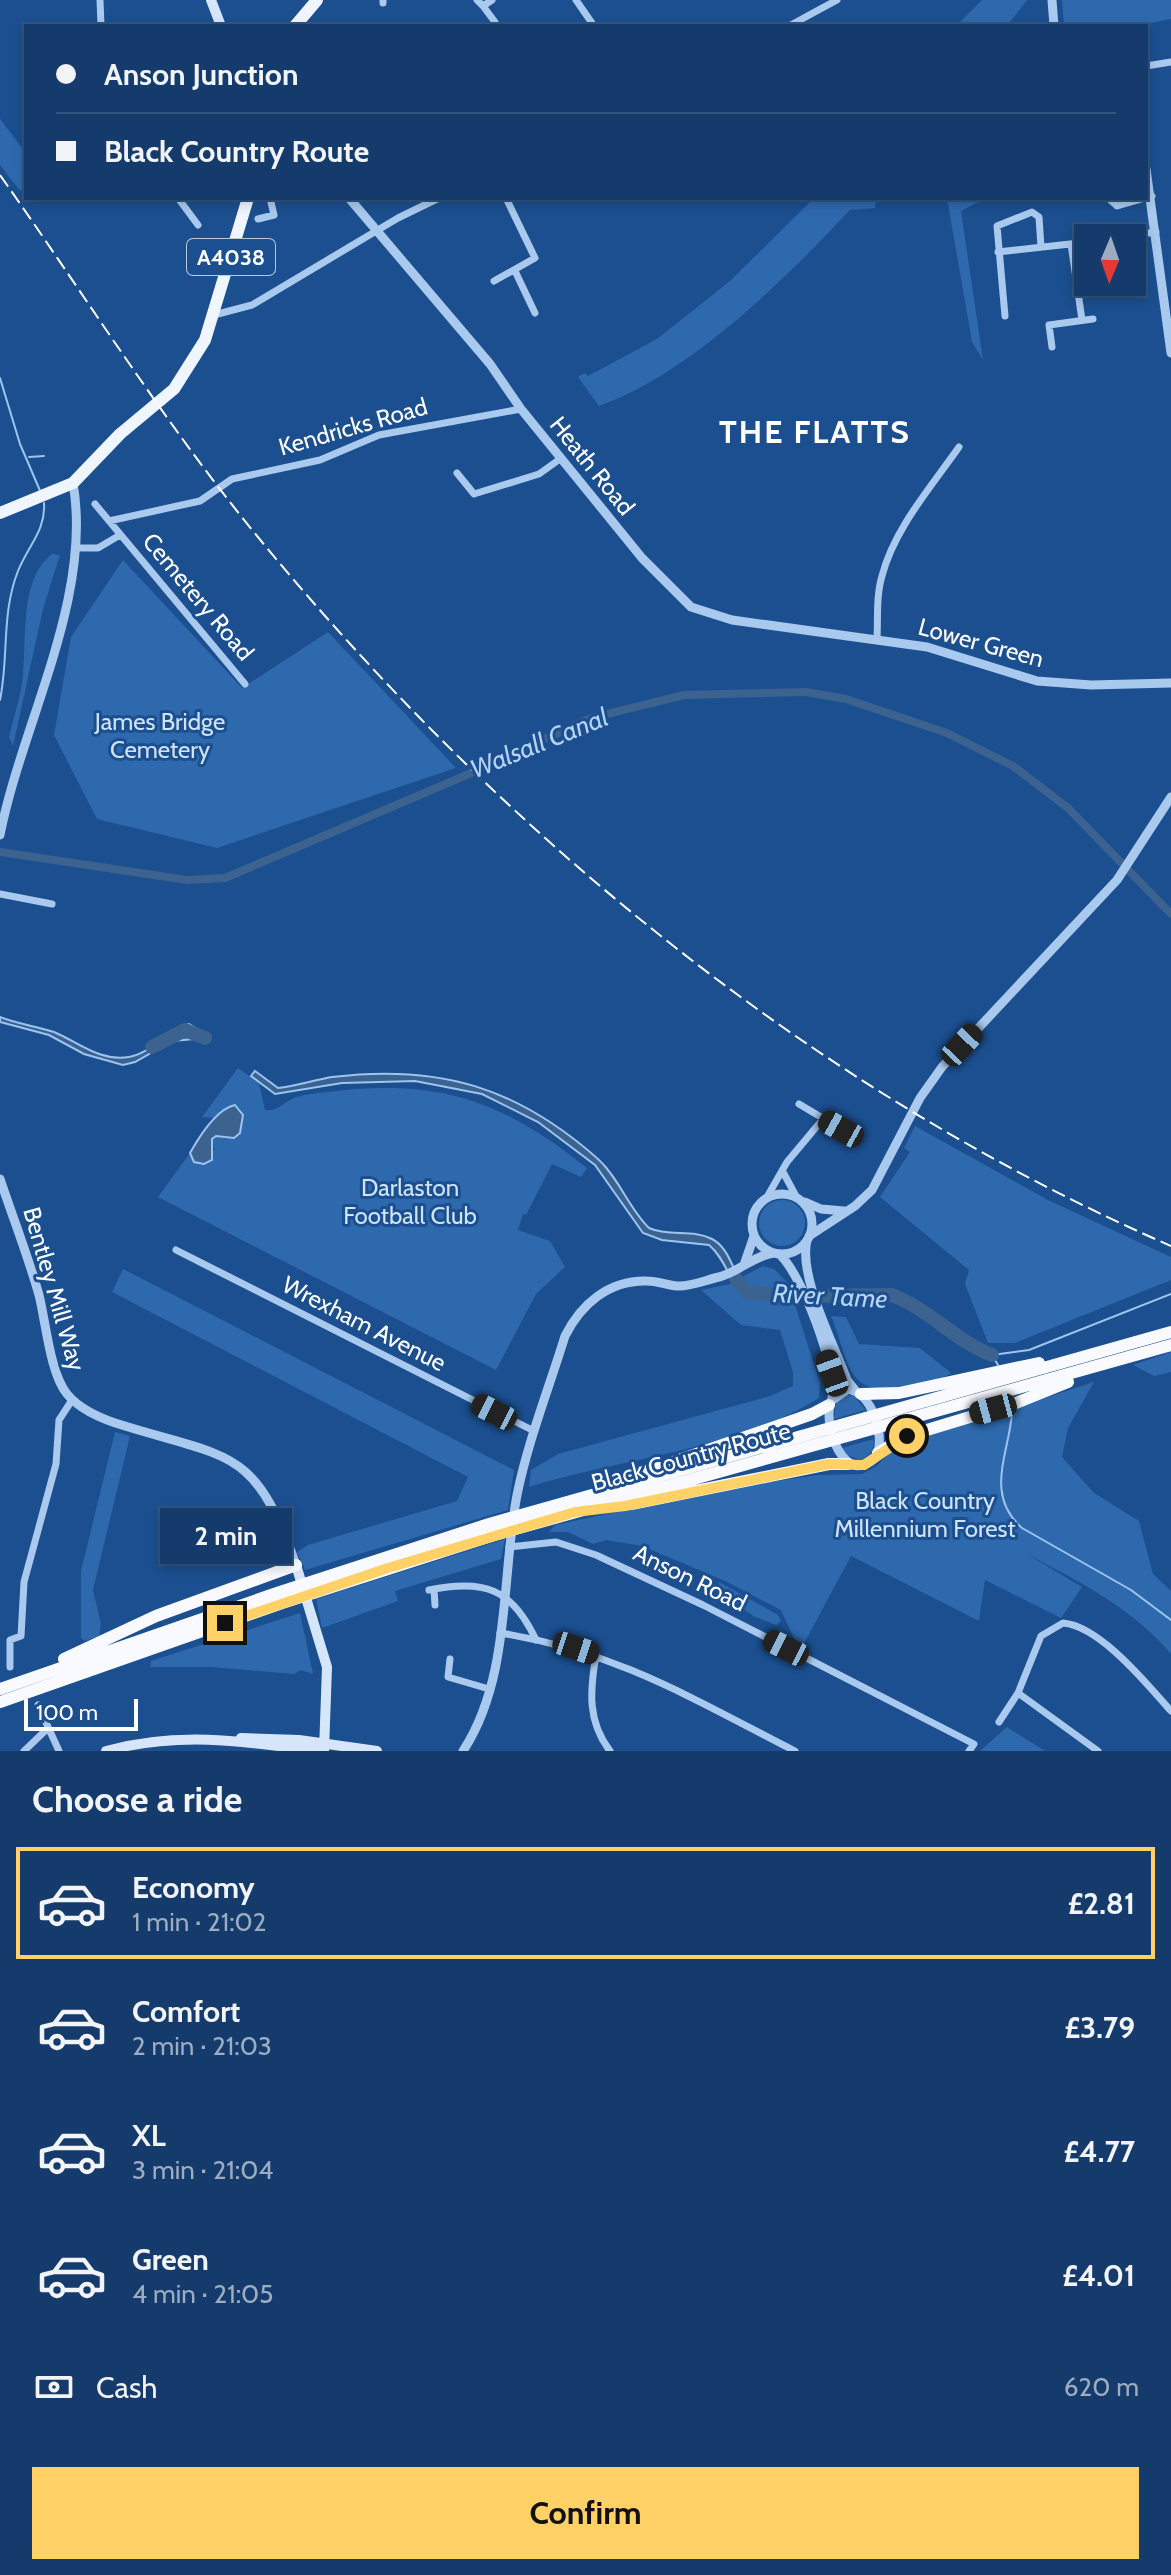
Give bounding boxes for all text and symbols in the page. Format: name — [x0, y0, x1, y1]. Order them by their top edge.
text: Anson Junction — [104, 56, 298, 93]
text: Black Country Route — [104, 133, 369, 170]
north arrow — [1074, 224, 1146, 296]
map controls — [1074, 224, 1146, 296]
road number: A4038 — [187, 239, 275, 275]
street label: Kendricks Road — [275, 391, 431, 462]
street label: Heath Road — [544, 410, 641, 521]
district label: THE FLATTS — [719, 412, 911, 451]
street label: Cemetery Road — [137, 527, 260, 666]
street label: Lower Green — [915, 612, 1047, 673]
water label: Walsall Canal — [465, 701, 613, 785]
park label: James Bridge Cemetery — [94, 707, 225, 764]
car — [937, 1019, 987, 1071]
car — [814, 1107, 868, 1151]
park label: Darlaston Football Club — [343, 1173, 477, 1230]
street label: Bentley Mill Way — [17, 1204, 92, 1374]
street label: Wrexham Avenue — [278, 1270, 451, 1377]
water label: River Tame — [772, 1277, 888, 1315]
car — [813, 1346, 851, 1400]
car — [467, 1390, 521, 1434]
car — [967, 1391, 1019, 1427]
street label: Black Country Route — [588, 1416, 794, 1497]
route start — [889, 1418, 925, 1454]
park label: Black Country Millennium Forest — [834, 1486, 1016, 1543]
callout: 2 min — [159, 1507, 291, 1563]
text: 2 min — [195, 1520, 257, 1552]
street label: Anson Road — [629, 1538, 752, 1617]
route end — [207, 1605, 243, 1641]
car — [759, 1626, 813, 1670]
car — [549, 1629, 603, 1667]
scale bar — [24, 1695, 138, 1731]
text: 100 m — [36, 1699, 98, 1726]
text: Choose a ride — [32, 1777, 242, 1821]
icon: car — [36, 1867, 108, 1939]
text: Economy — [132, 1869, 255, 1906]
text: £2.81 — [1068, 1885, 1135, 1922]
text: 1 min · 21:02 — [132, 1906, 266, 1938]
icon: car — [36, 1991, 108, 2063]
text: Comfort — [132, 1993, 240, 2030]
text: £3.79 — [1064, 2009, 1135, 2046]
text: 2 min · 21:03 — [132, 2030, 272, 2062]
icon: car — [36, 2115, 108, 2187]
text: XL — [132, 2117, 166, 2154]
text: £4.77 — [1064, 2133, 1135, 2170]
text: 3 min · 21:04 — [132, 2154, 273, 2186]
icon: car — [36, 2239, 108, 2311]
text: Green — [132, 2241, 209, 2278]
text: £4.01 — [1062, 2257, 1135, 2294]
text: 4 min · 21:05 — [132, 2278, 273, 2310]
icon: cash — [32, 2365, 76, 2409]
text: Cash — [96, 2369, 158, 2406]
text: 620 m — [1064, 2371, 1139, 2403]
button: Confirm — [32, 2467, 1139, 2559]

